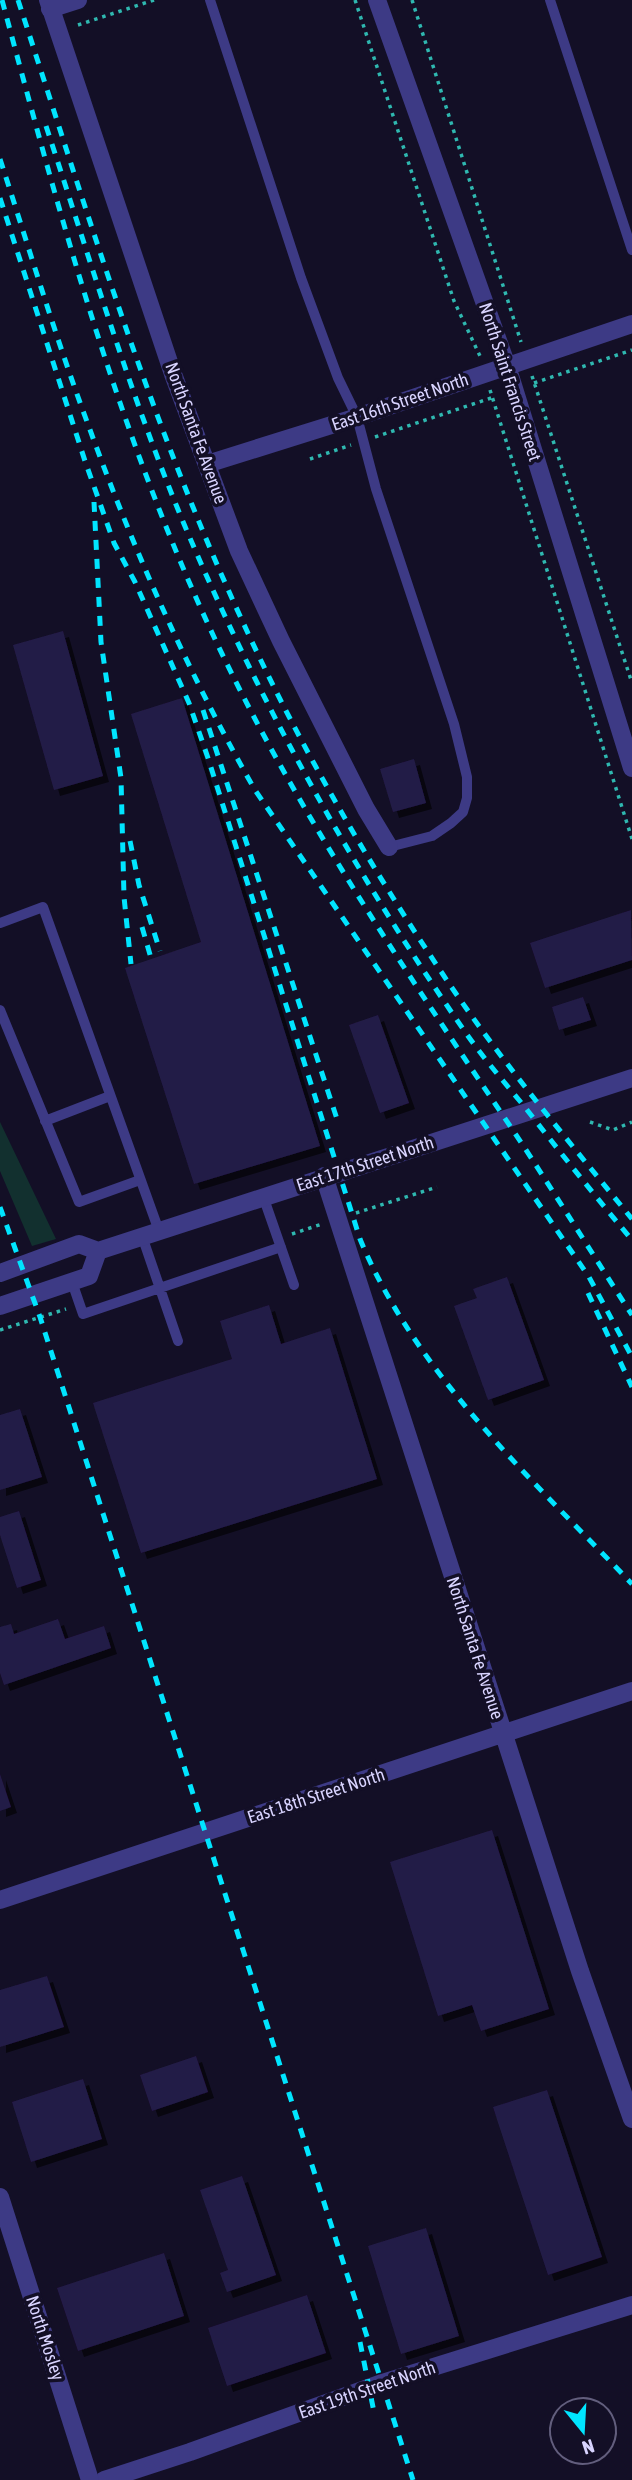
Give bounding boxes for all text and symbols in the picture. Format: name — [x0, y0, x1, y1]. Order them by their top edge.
street label: North Saint Francis Street — [475, 300, 546, 464]
street label: North Santa Fe Avenue — [161, 359, 232, 506]
street label: East 16th Street North — [329, 368, 471, 435]
street label: East 17th Street North — [293, 1131, 436, 1196]
street label: North Santa Fe Avenue — [443, 1574, 508, 1722]
street label: East 18th Street North — [244, 1763, 387, 1828]
street label: North Mosley — [22, 2293, 69, 2383]
street label: East 19th Street North — [296, 2356, 438, 2423]
north arrow — [548, 2396, 618, 2466]
text: N — [580, 2435, 597, 2459]

